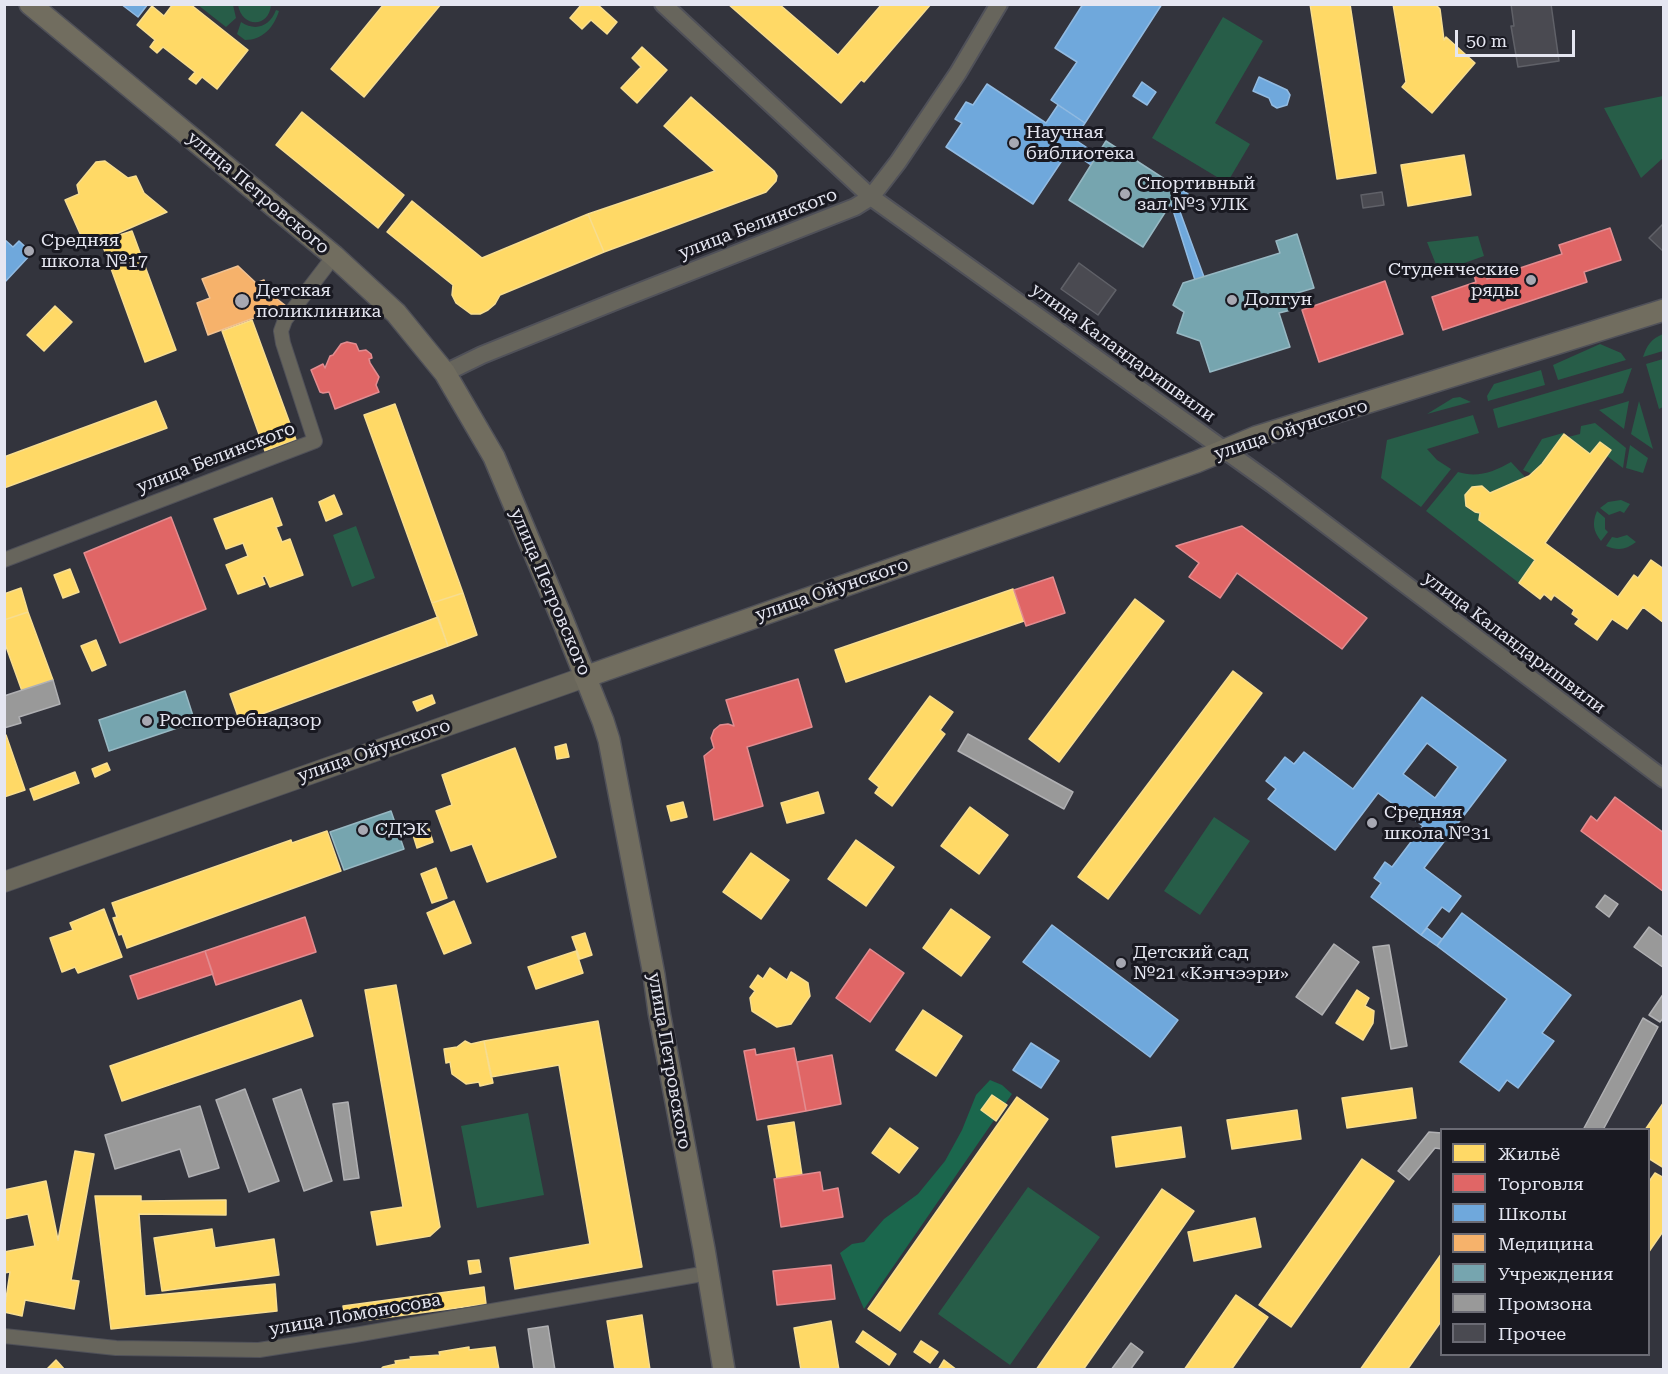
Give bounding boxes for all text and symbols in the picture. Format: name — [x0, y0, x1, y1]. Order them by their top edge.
scale bar — [1458, 18, 1578, 56]
text: 50 m — [1466, 30, 1507, 51]
place label: Научная библиотека — [1026, 122, 1135, 164]
street label: улица Петровского — [182, 127, 334, 259]
marker: Научная библиотека — [1007, 136, 1021, 150]
place label: Спортивный зал №3 УЛК — [1137, 173, 1255, 216]
street label: улица Белинского — [676, 184, 840, 264]
marker: Спортивный зал №3 УЛК — [1118, 187, 1132, 201]
place label: Средняя школа №17 — [41, 230, 148, 272]
marker: Средняя школа №17 — [22, 244, 36, 258]
place label: Студенческие ряды — [1388, 259, 1519, 302]
marker: Студенческие ряды — [1524, 273, 1538, 287]
street label: улица Каландаришвили — [1027, 279, 1219, 427]
place label: Детская поликлиника — [256, 280, 381, 322]
place label: Долгун — [1244, 289, 1312, 311]
marker: Детская поликлиника — [233, 292, 251, 310]
marker: Долгун — [1225, 293, 1239, 307]
street label: улица Ойунского — [1211, 395, 1371, 465]
street label: улица Белинского — [134, 418, 298, 498]
street label: улица Петровского — [505, 505, 595, 679]
street label: улица Ойунского — [753, 554, 911, 626]
street label: улица Каландаришвили — [1419, 567, 1609, 719]
place label: Роспотребнадзор — [159, 710, 322, 732]
marker: Роспотребнадзор — [140, 714, 154, 728]
street label: улица Ойунского — [295, 715, 453, 787]
place label: Средняя школа №31 — [1384, 802, 1491, 844]
marker: Средняя школа №31 — [1365, 816, 1379, 830]
place label: СДЭК — [375, 819, 429, 841]
marker: СДЭК — [356, 823, 370, 837]
place label: Детский сад №21 «Кэнчээри» — [1133, 942, 1289, 984]
marker: Детский сад №21 «Кэнчээри» — [1114, 956, 1128, 970]
street label: улица Петровского — [643, 971, 695, 1151]
legend — [1440, 1128, 1650, 1356]
text: Жильё — [1498, 1143, 1560, 1164]
text: Торговля — [1498, 1173, 1584, 1194]
text: Школы — [1498, 1203, 1567, 1224]
text: Медицина — [1498, 1233, 1593, 1254]
text: Учреждения — [1498, 1263, 1613, 1284]
street label: улица Ломоносова — [267, 1289, 443, 1341]
text: Промзона — [1498, 1293, 1592, 1314]
text: Прочее — [1498, 1323, 1566, 1344]

